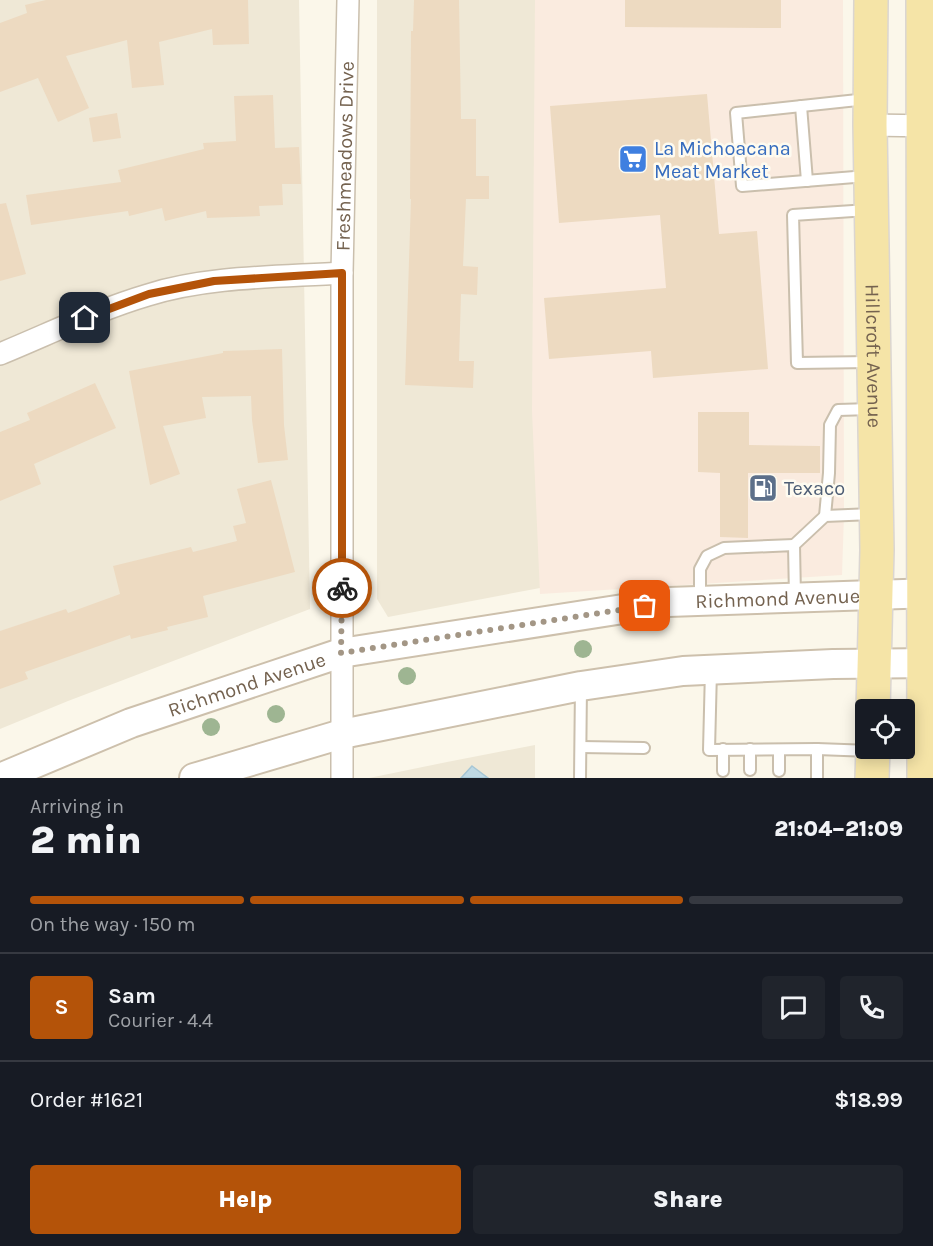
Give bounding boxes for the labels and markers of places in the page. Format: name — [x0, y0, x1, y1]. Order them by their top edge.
place label: La Michoacana Meat Market — [654, 137, 791, 183]
supermarket icon: La Michoacana Meat Market — [617, 143, 649, 175]
pin — [59, 292, 110, 343]
fuel station icon: Texaco — [747, 472, 779, 504]
place label: Texaco — [784, 477, 845, 500]
pin — [619, 580, 670, 631]

